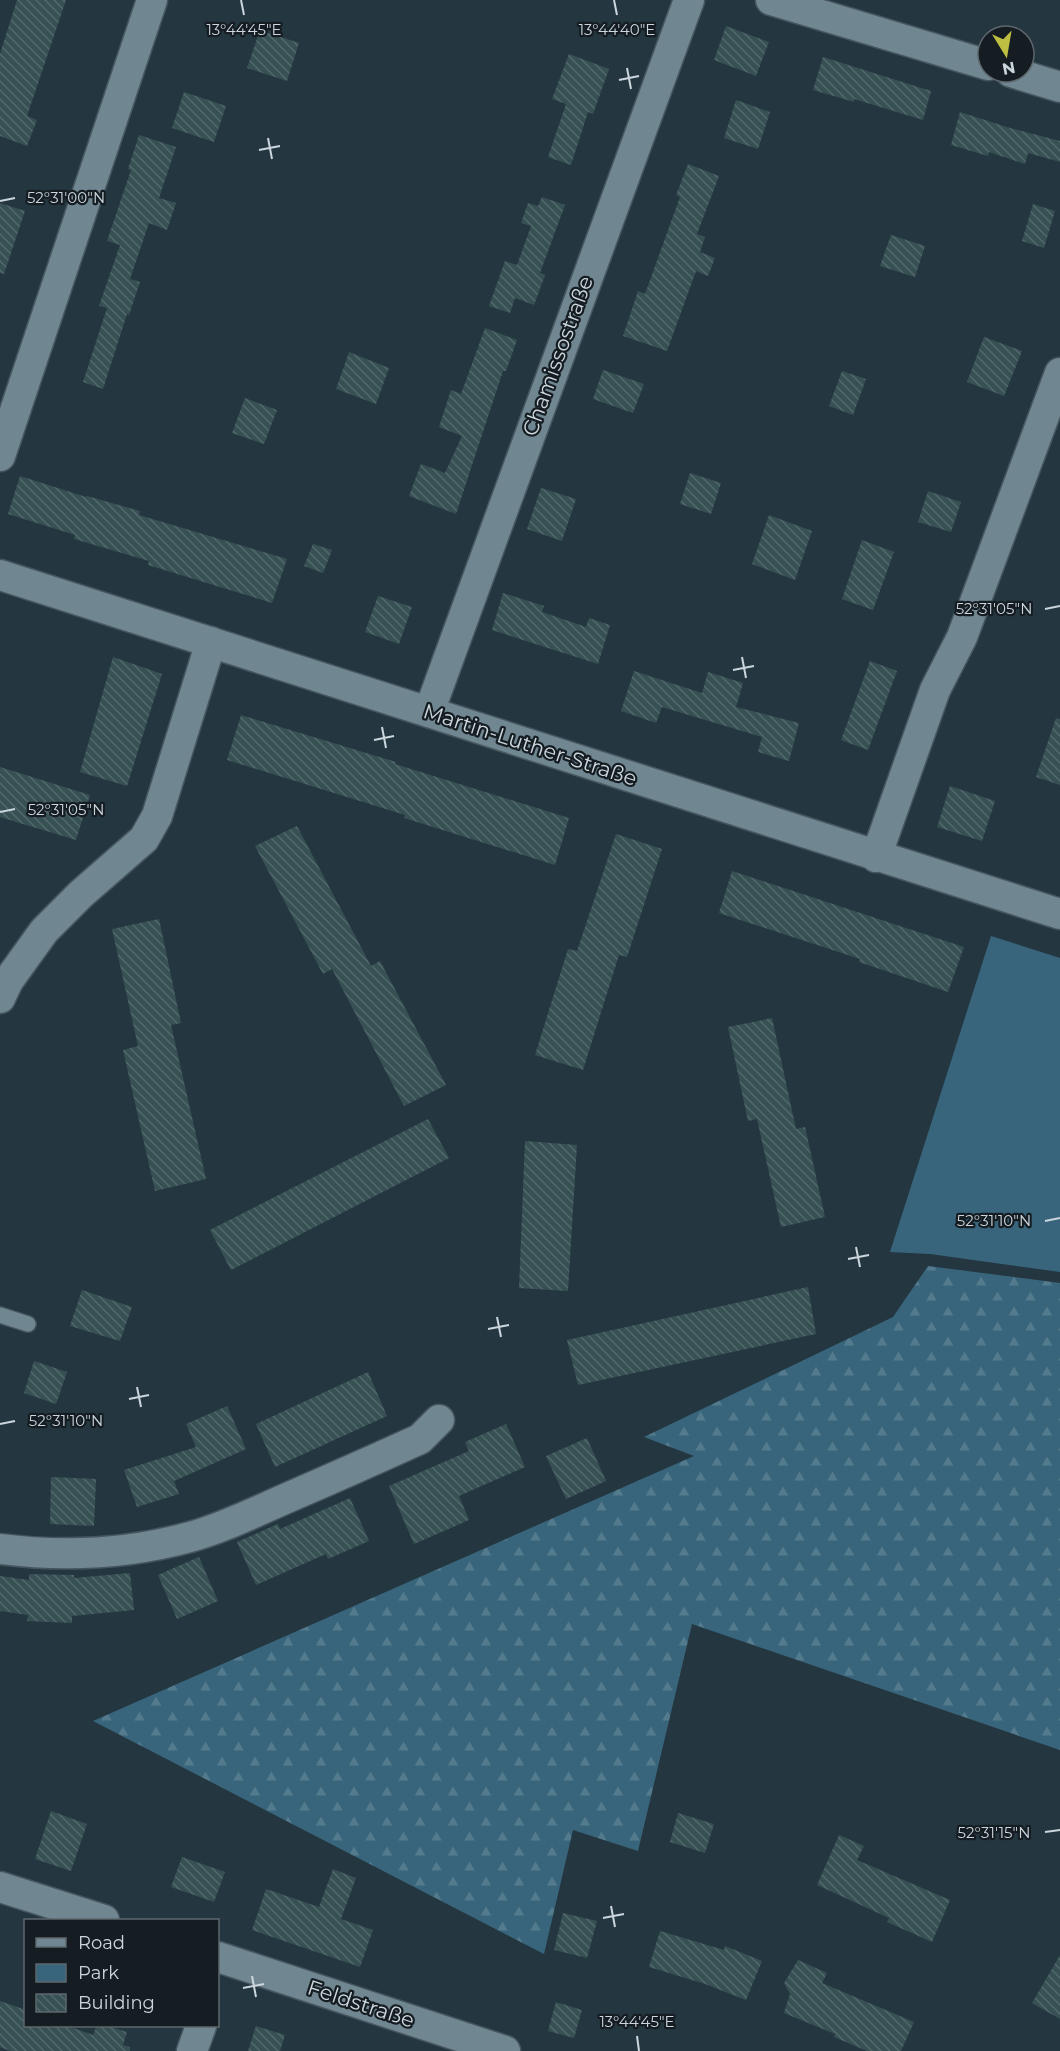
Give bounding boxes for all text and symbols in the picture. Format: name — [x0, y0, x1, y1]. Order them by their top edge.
text: 13°44'45"E — [206, 20, 282, 39]
text: 13°44'40"E — [579, 20, 655, 39]
north arrow — [976, 24, 1036, 84]
text: N — [1001, 58, 1017, 79]
text: 52°31'00"N — [27, 188, 105, 207]
street label: Chamissostraße — [517, 272, 598, 439]
text: 52°31'05"N — [956, 599, 1032, 618]
street label: Martin-Luther-Straße — [420, 698, 640, 791]
text: 52°31'05"N — [28, 800, 104, 819]
text: 52°31'10"N — [957, 1211, 1031, 1230]
text: 52°31'10"N — [29, 1411, 103, 1430]
text: 52°31'15"N — [958, 1823, 1030, 1842]
legend — [24, 1919, 219, 2027]
text: Road — [78, 1932, 125, 1954]
text: Park — [78, 1962, 119, 1984]
street label: Feldstraße — [305, 1974, 418, 2033]
text: Building — [78, 1992, 155, 2014]
text: 13°44'45"E — [599, 2012, 675, 2031]

